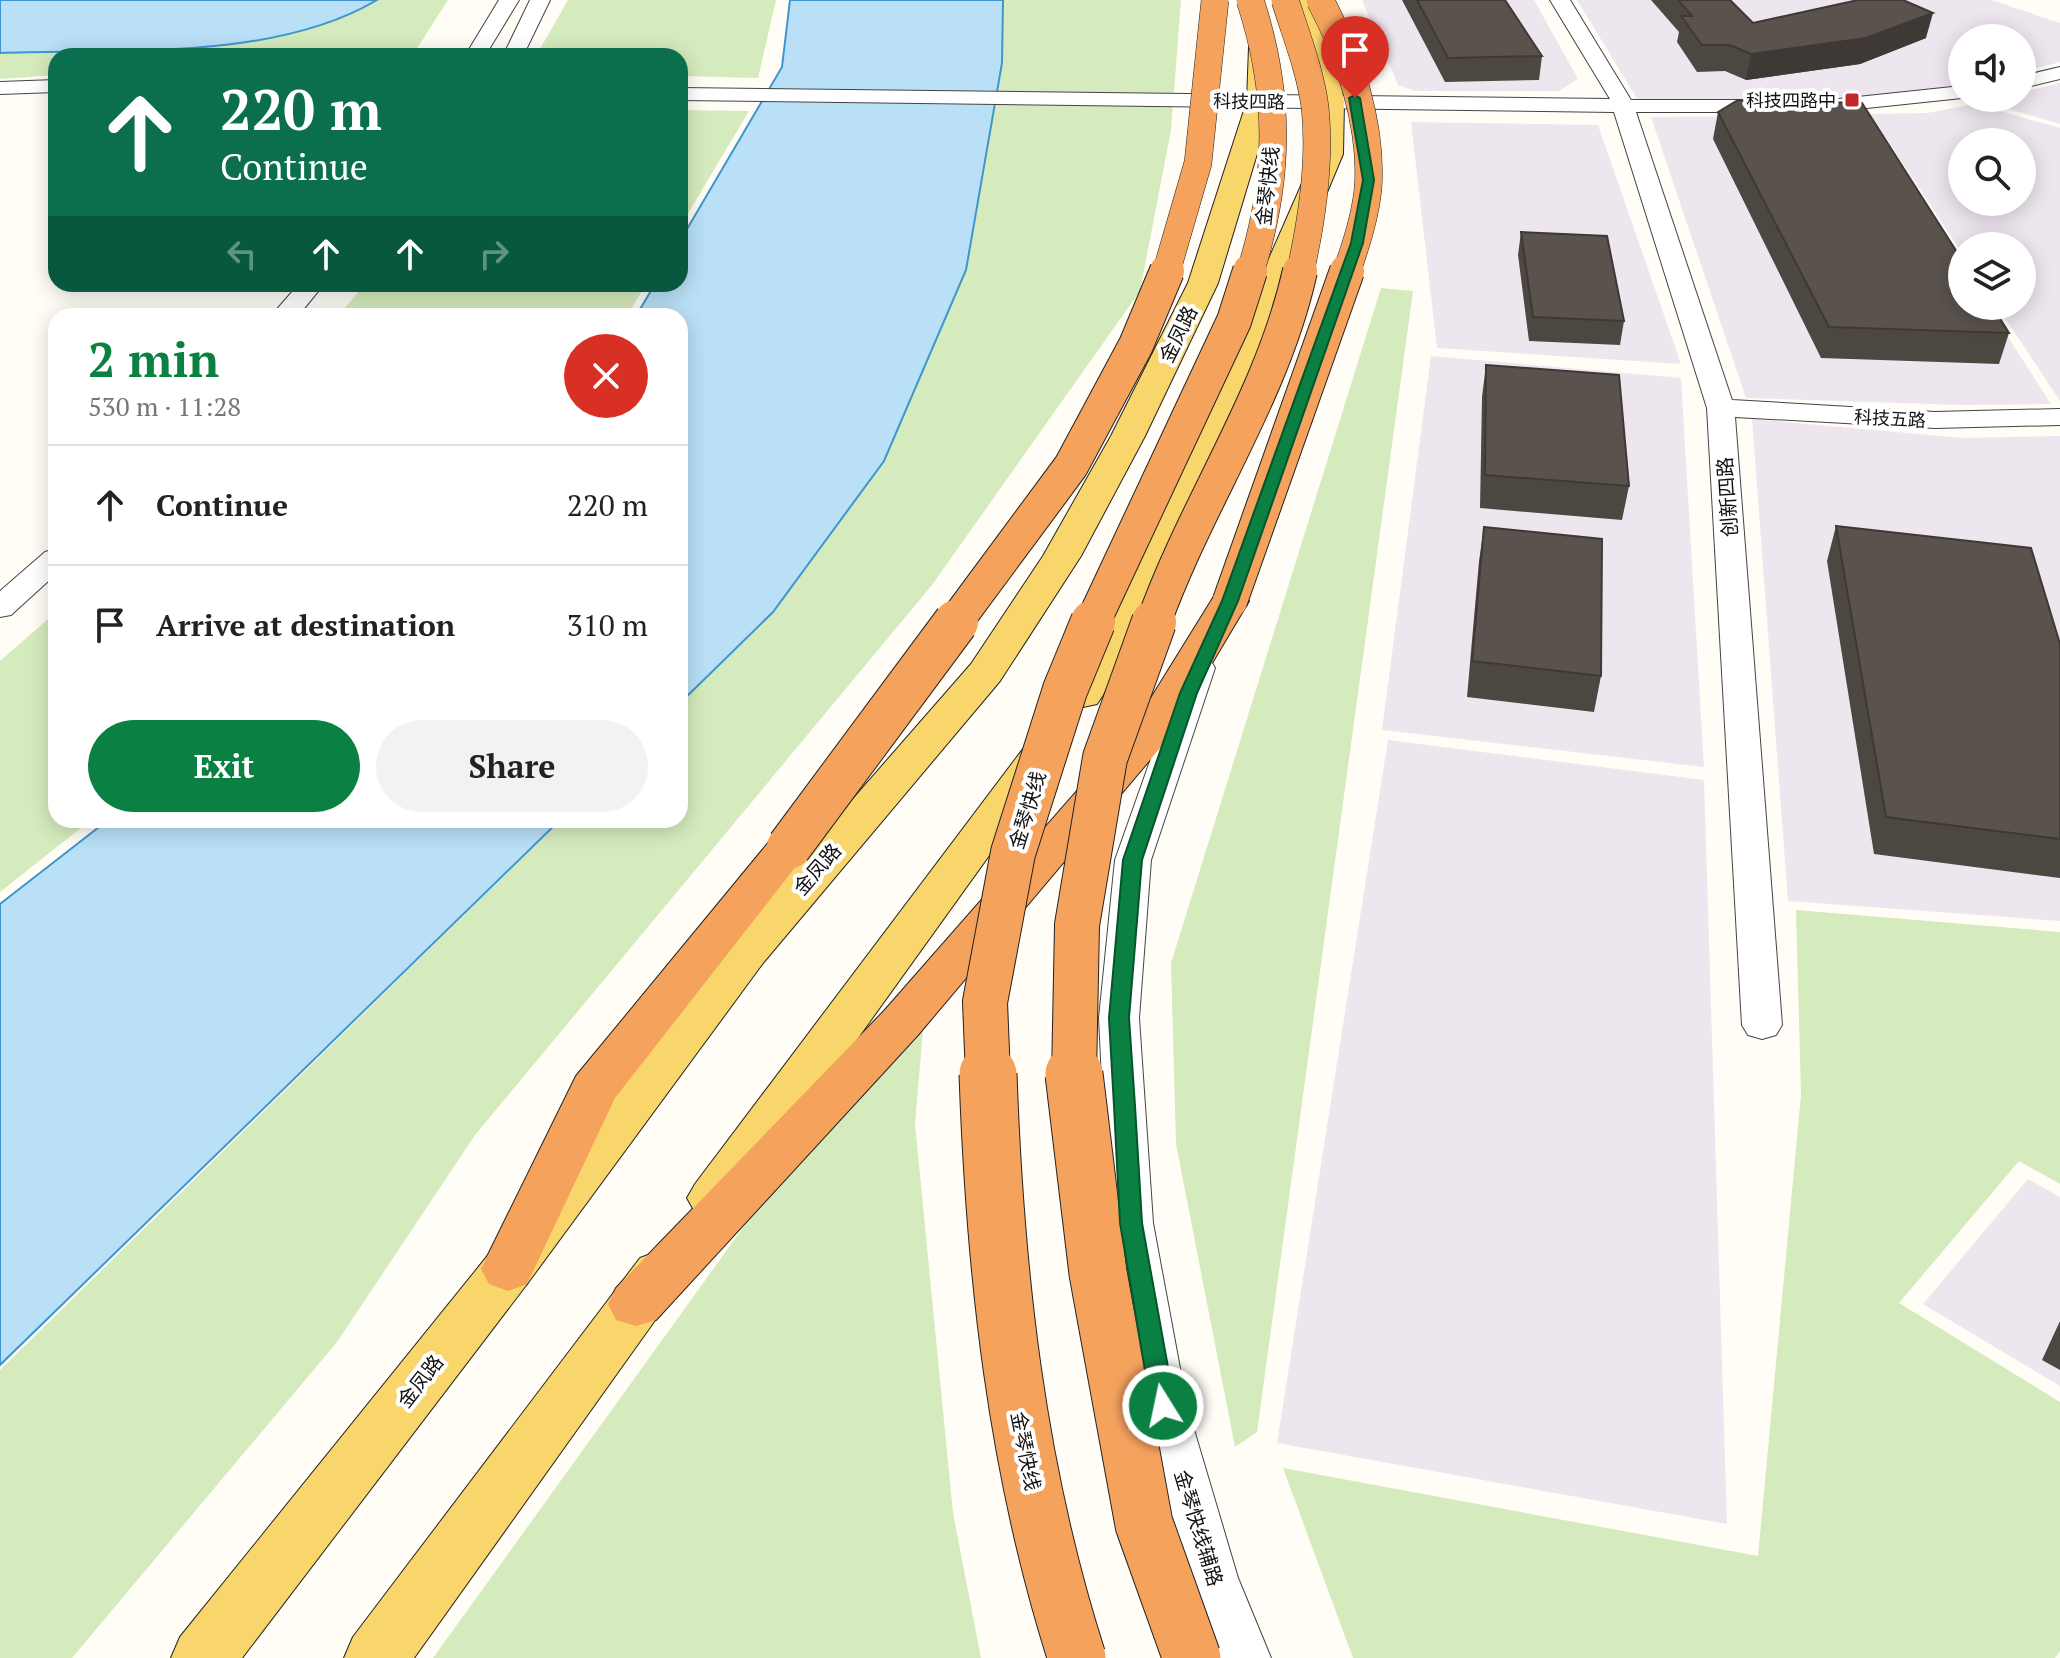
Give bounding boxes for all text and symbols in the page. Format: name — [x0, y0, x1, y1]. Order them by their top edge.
pin — [1321, 16, 1389, 98]
map controls — [1948, 24, 2036, 320]
button: sound — [1948, 24, 2036, 112]
icon: arrive — [1333, 28, 1377, 72]
text: 220 m — [220, 72, 382, 146]
icon: ahead — [88, 80, 192, 184]
street label: 科技四路 — [1213, 88, 1285, 114]
place label: 科技四路中 — [1746, 88, 1836, 112]
marker: 科技四路中 — [1843, 91, 1861, 109]
button: search — [1948, 128, 2036, 216]
text: Continue — [220, 143, 368, 190]
street label: 金琴快线 — [1249, 145, 1285, 227]
icon: left — [220, 232, 264, 276]
icon: ahead — [304, 232, 348, 276]
icon: ahead — [388, 232, 432, 276]
icon: right — [472, 232, 516, 276]
button: layers — [1948, 232, 2036, 320]
street label: 金凤路 — [1153, 301, 1203, 367]
text: 2 min — [88, 327, 219, 391]
button: close — [564, 334, 648, 418]
text: 530 m · 11:28 — [88, 389, 241, 423]
street label: 科技五路 — [1853, 404, 1927, 432]
street label: 创新四路 — [1711, 456, 1743, 538]
icon: ahead — [88, 483, 132, 527]
text: Continue — [156, 485, 288, 525]
text: 220 m — [567, 485, 648, 525]
icon: arrive — [88, 603, 132, 647]
text: Arrive at destination — [156, 605, 455, 645]
text: 310 m — [567, 605, 648, 645]
button: Exit — [88, 720, 360, 812]
button: Share — [376, 720, 648, 812]
street label: 金琴快线 — [1002, 768, 1052, 852]
street label: 金凤路 — [787, 838, 847, 900]
street label: 金凤路 — [391, 1349, 449, 1413]
position arrow — [1121, 1364, 1205, 1448]
street label: 金琴快线 — [1005, 1409, 1047, 1493]
street label: 金琴快线辅路 — [1169, 1467, 1229, 1589]

